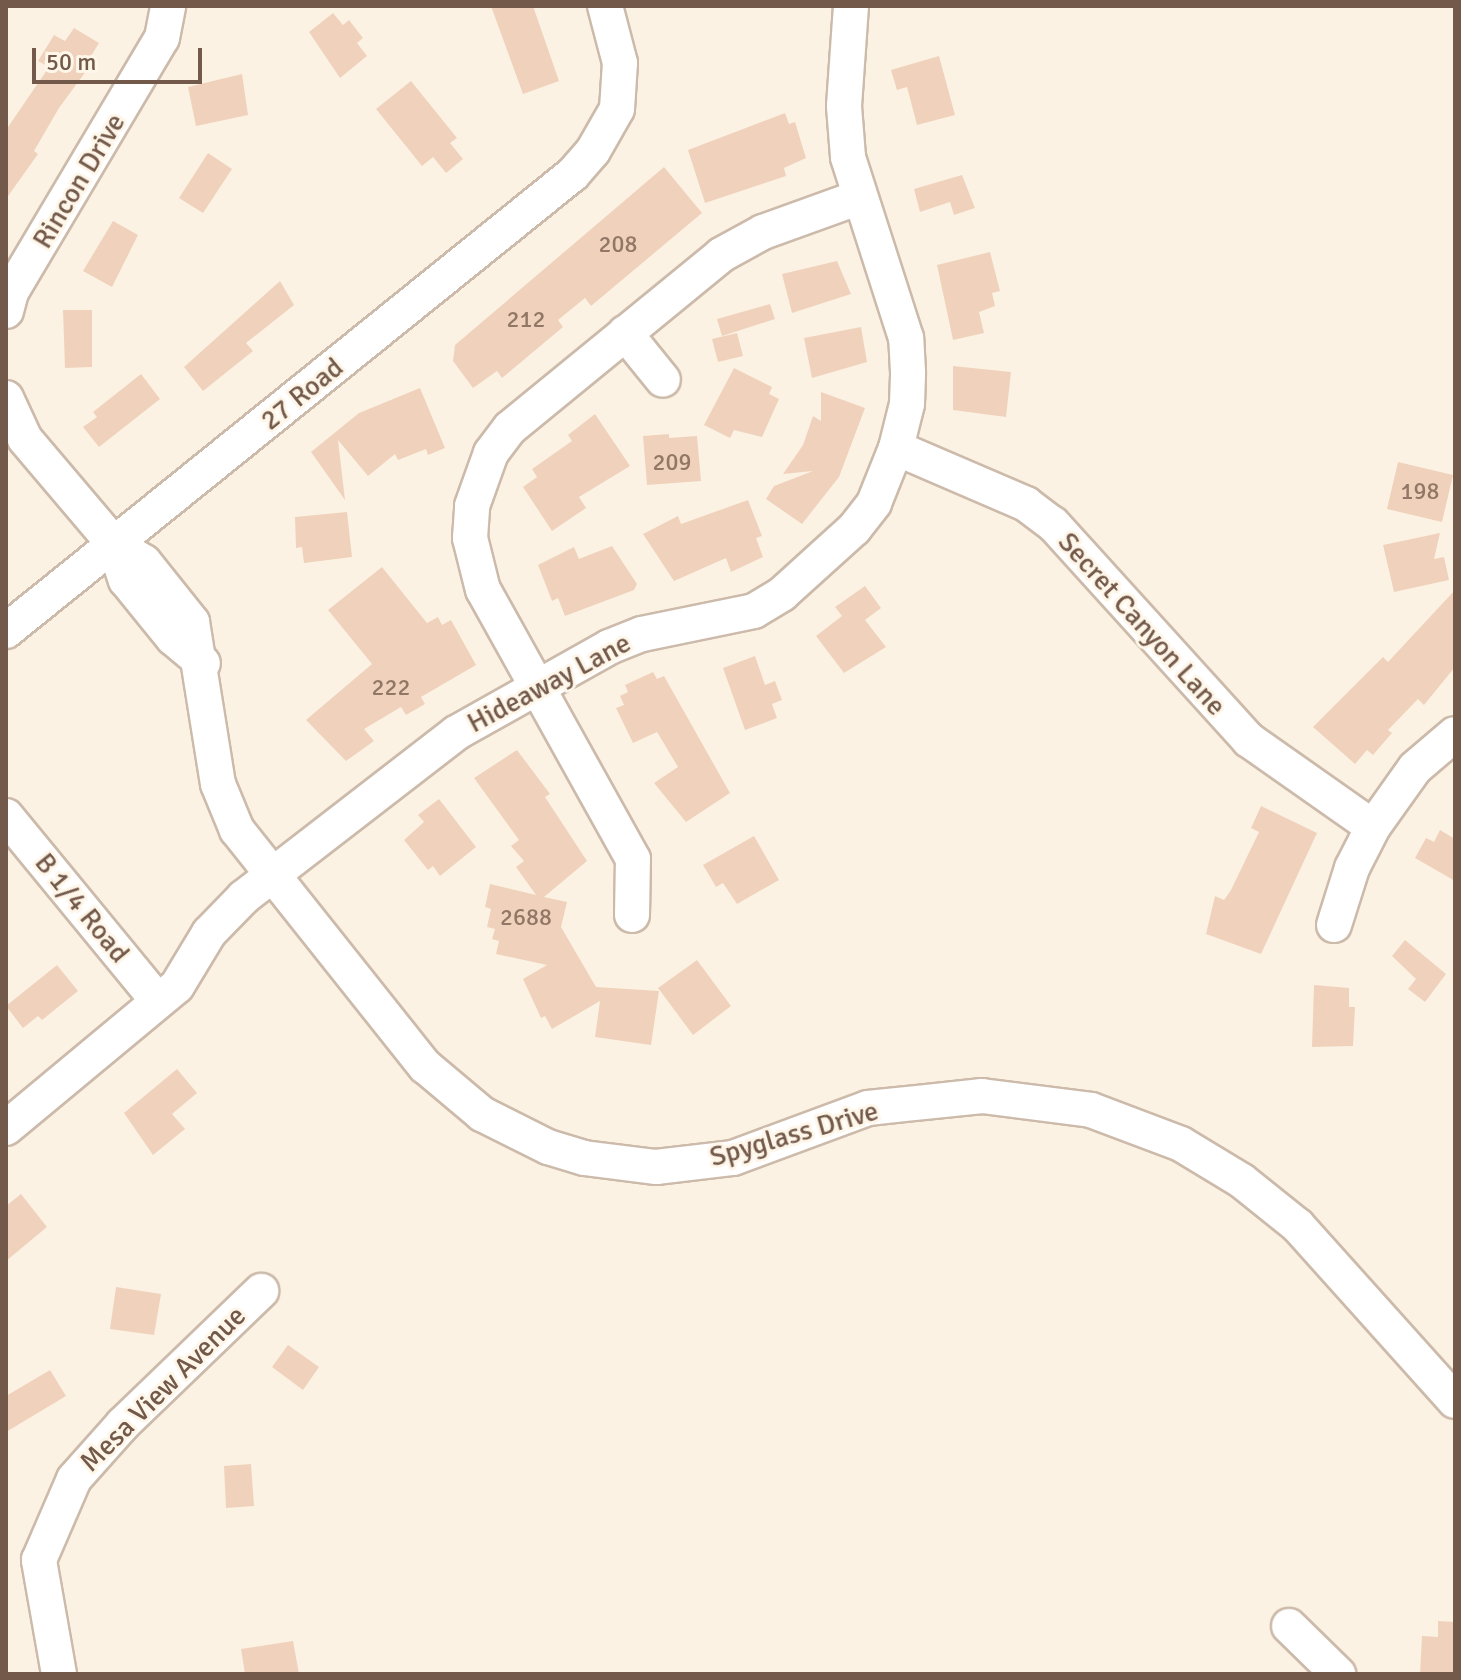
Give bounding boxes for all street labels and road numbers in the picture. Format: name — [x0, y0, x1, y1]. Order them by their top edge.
street label: Rincon Drive — [26, 107, 132, 255]
street label: 27 Road — [254, 351, 350, 437]
street label: Secret Canyon Lane — [1051, 526, 1233, 722]
street label: Hideaway Lane — [462, 626, 636, 740]
street label: B 1/4 Road — [28, 846, 136, 970]
street label: Spyglass Drive — [706, 1094, 882, 1174]
street label: Mesa View Avenue — [73, 1299, 253, 1479]

